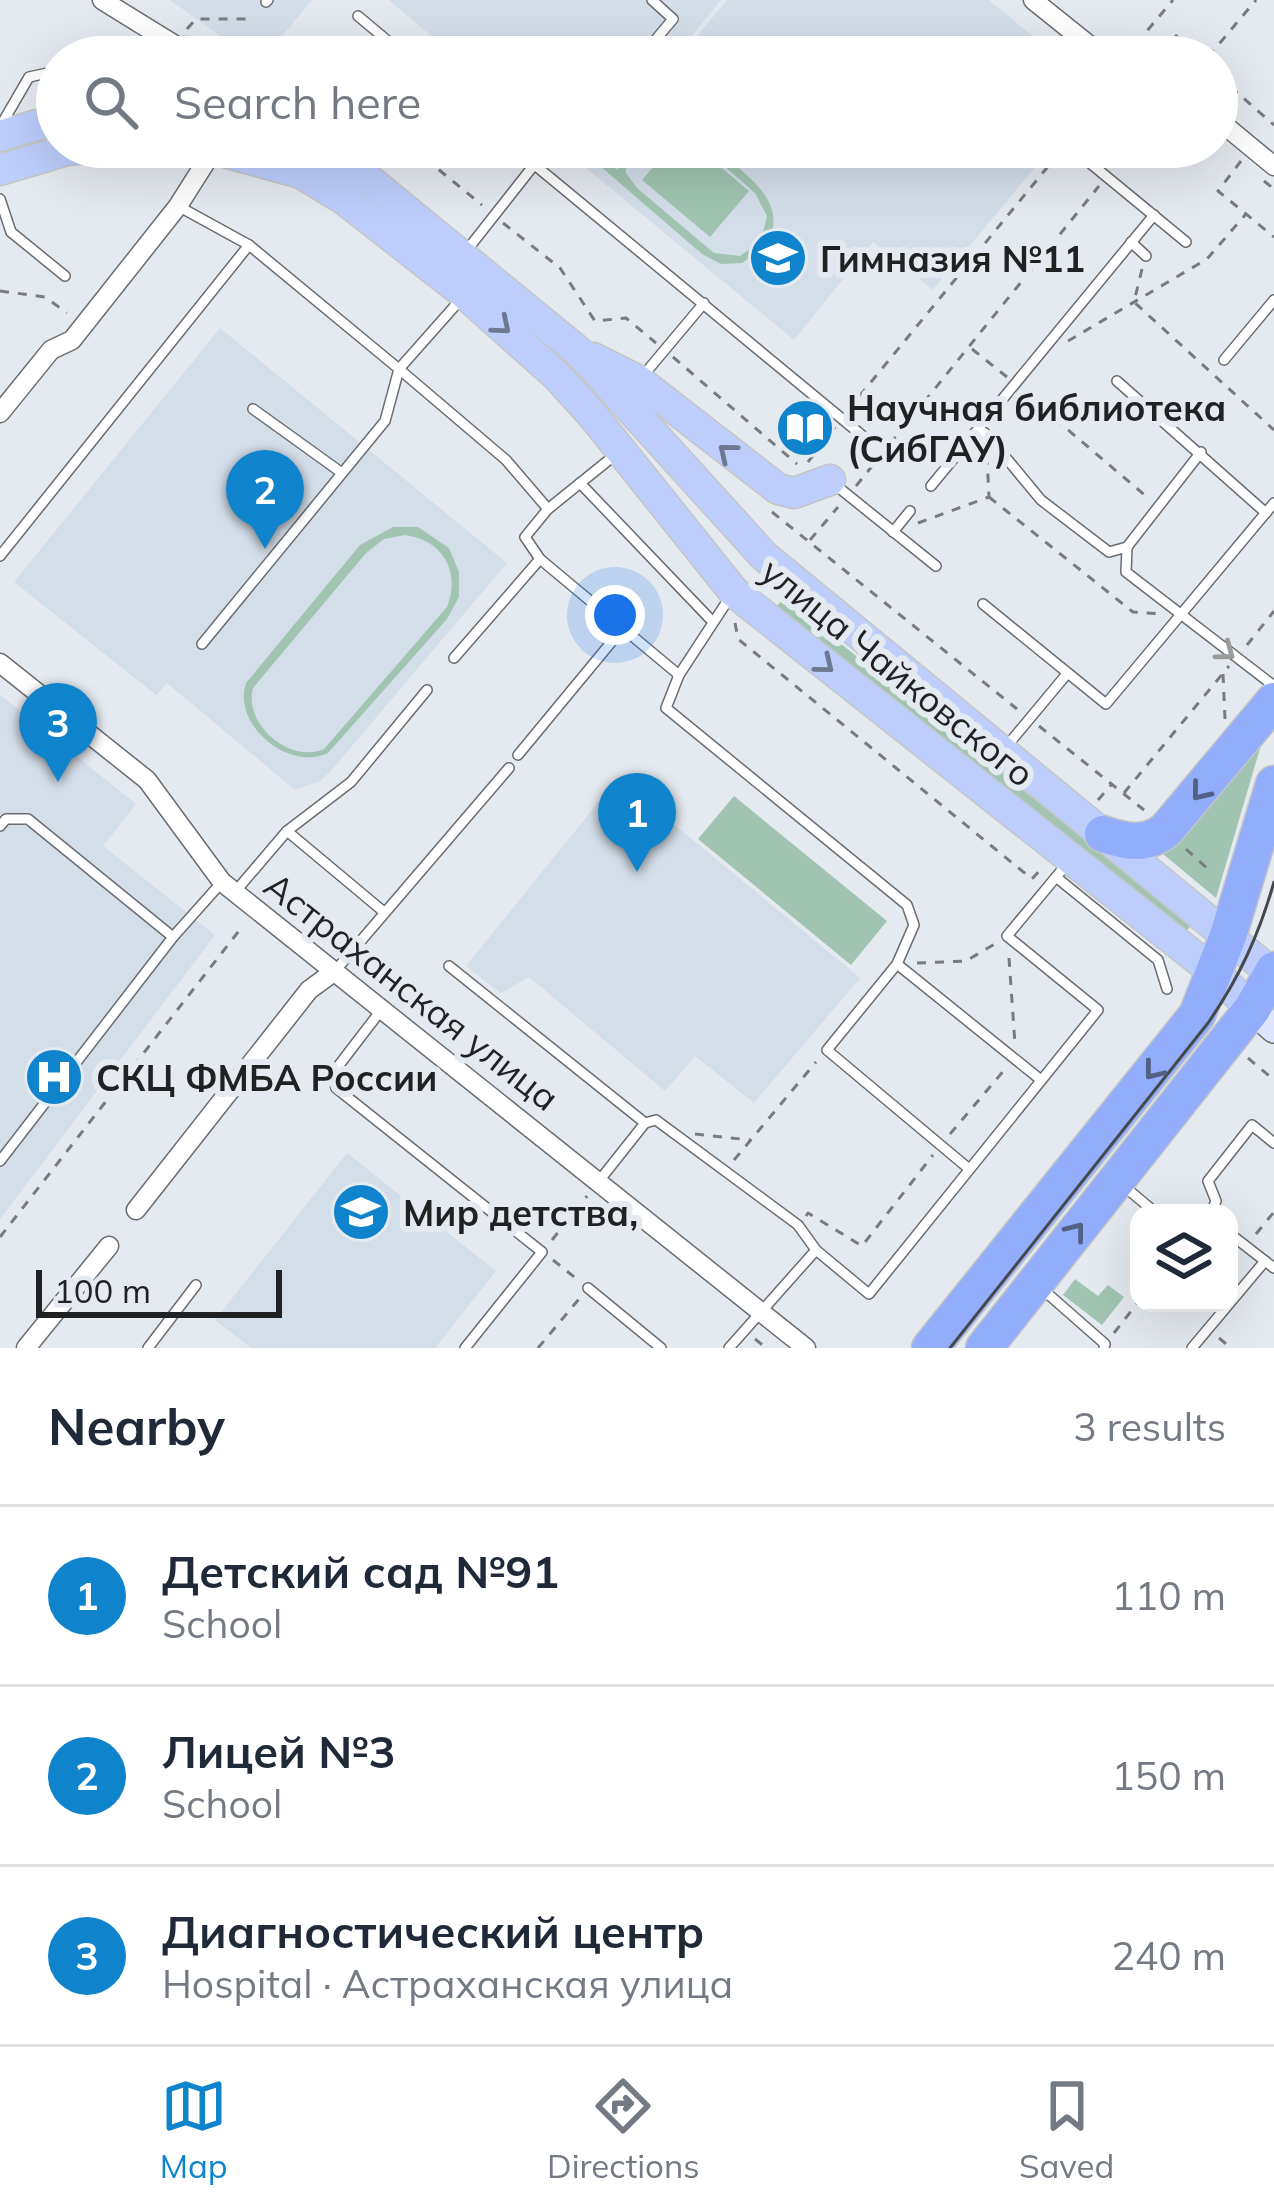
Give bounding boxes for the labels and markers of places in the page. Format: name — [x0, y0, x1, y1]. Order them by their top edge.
school or university icon: Гимназия №11 — [747, 227, 809, 289]
place label: Гимназия №11 — [820, 236, 1085, 281]
place label: Научная библиотека (СибГАУ) — [847, 385, 1226, 471]
library icon: Научная библиотека (СибГАУ) — [774, 397, 836, 459]
pin: 2 — [226, 450, 304, 549]
pin: 3 — [19, 683, 97, 782]
pin: 1 — [598, 773, 676, 872]
hospital icon: СКЦ ФМБА России — [23, 1046, 85, 1108]
place label: СКЦ ФМБА России — [96, 1055, 437, 1100]
school or university icon: Мир детства, — [330, 1181, 392, 1243]
place label: Мир детства, — [403, 1190, 638, 1235]

